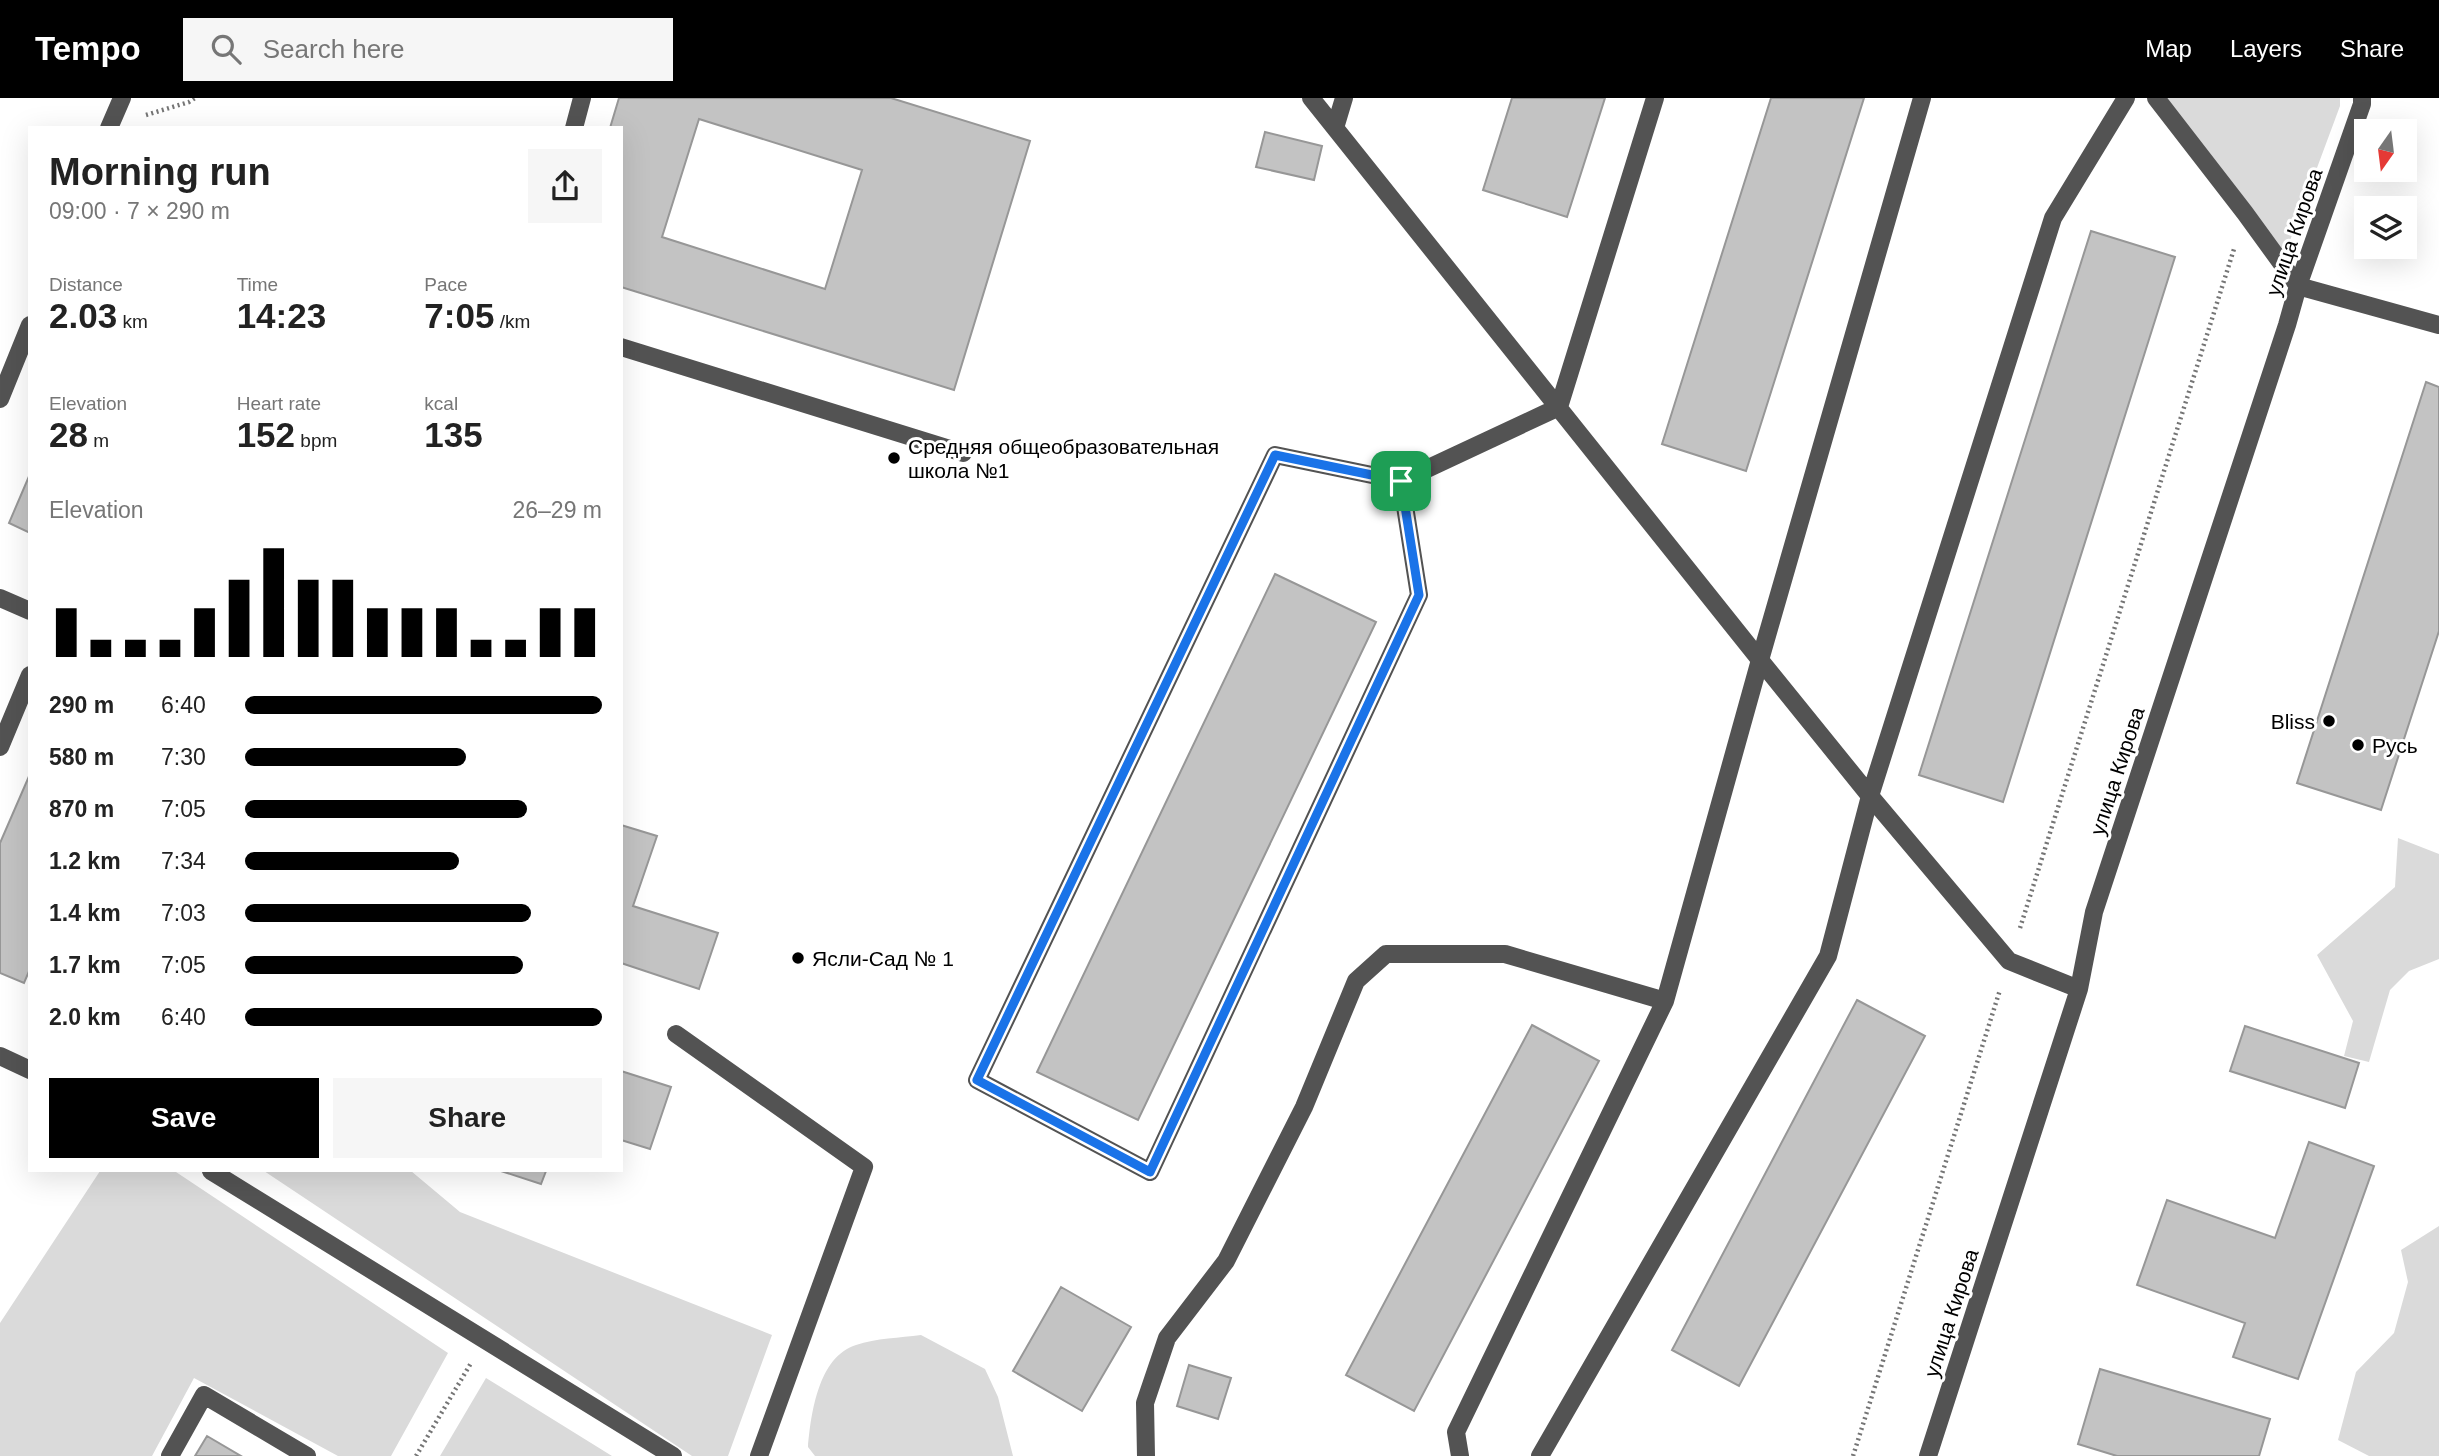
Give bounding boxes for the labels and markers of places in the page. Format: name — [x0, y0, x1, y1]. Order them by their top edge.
place label: Средняя общеобразовательная школа №1 — [908, 435, 1219, 482]
marker: Средняя общеобразовательная школа №1 — [886, 450, 902, 466]
pin — [1371, 451, 1431, 511]
place label: Bliss — [2271, 710, 2315, 733]
marker: Bliss — [2321, 713, 2337, 729]
place label: Русь — [2372, 734, 2418, 757]
marker: Русь — [2350, 737, 2366, 753]
place label: Ясли-Сад № 1 — [812, 947, 954, 970]
marker: Ясли-Сад № 1 — [790, 950, 806, 966]

